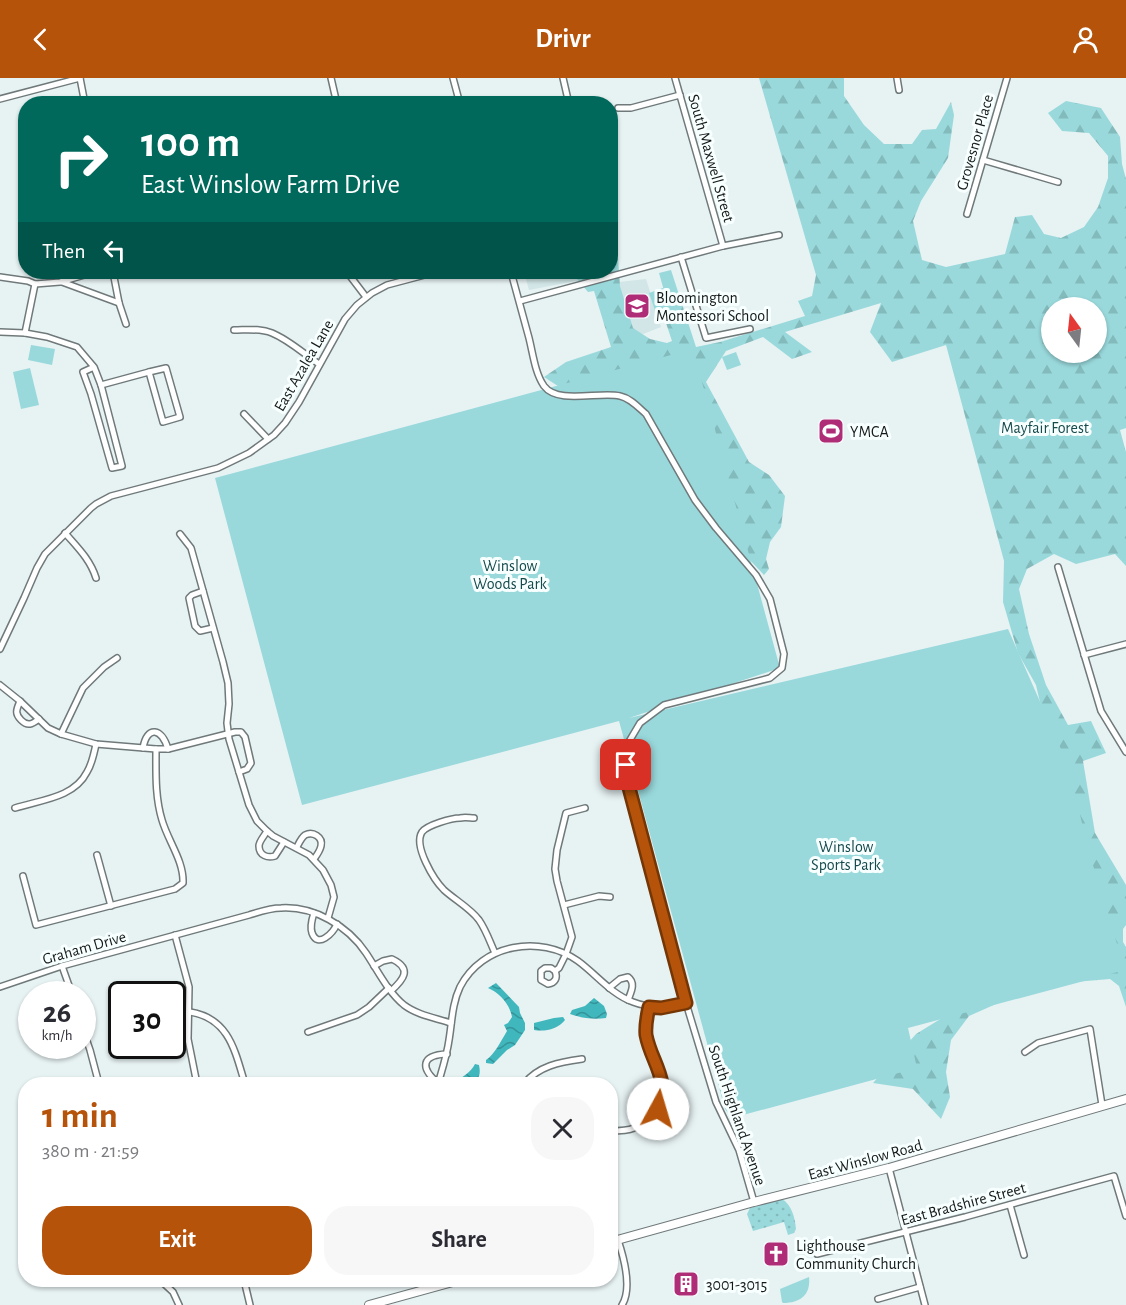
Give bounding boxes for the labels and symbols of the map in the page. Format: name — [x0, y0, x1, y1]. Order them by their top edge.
street label: South Maxwell Street — [685, 92, 737, 224]
street label: Grovesnor Place — [954, 93, 996, 192]
place label: Bloomington Montessori School — [656, 290, 769, 324]
school or university icon: Bloomington Montessori School — [622, 291, 652, 321]
north arrow — [1041, 297, 1107, 363]
street label: East Azalea Lane — [271, 317, 336, 414]
sports icon: YMCA — [816, 416, 846, 446]
park label: Mayfair Forest — [1001, 420, 1089, 437]
place label: YMCA — [850, 424, 889, 440]
park label: Winslow Woods Park — [473, 558, 548, 592]
pin — [600, 739, 651, 790]
park label: Winslow Sports Park — [811, 839, 882, 873]
street label: Graham Drive — [41, 928, 128, 967]
speed limit sign: 30 — [108, 981, 186, 1059]
street label: South Highland Avenue — [706, 1043, 769, 1188]
position arrow — [626, 1077, 690, 1141]
street label: East Winslow Road — [806, 1137, 924, 1183]
street label: East Bradshire Street — [899, 1180, 1027, 1228]
place label: Lighthouse Community Church — [796, 1238, 916, 1273]
church icon: Lighthouse Community Church — [761, 1239, 791, 1269]
building icon: 3001-3015 — [671, 1269, 701, 1299]
place label: 3001-3015 — [706, 1277, 767, 1293]

